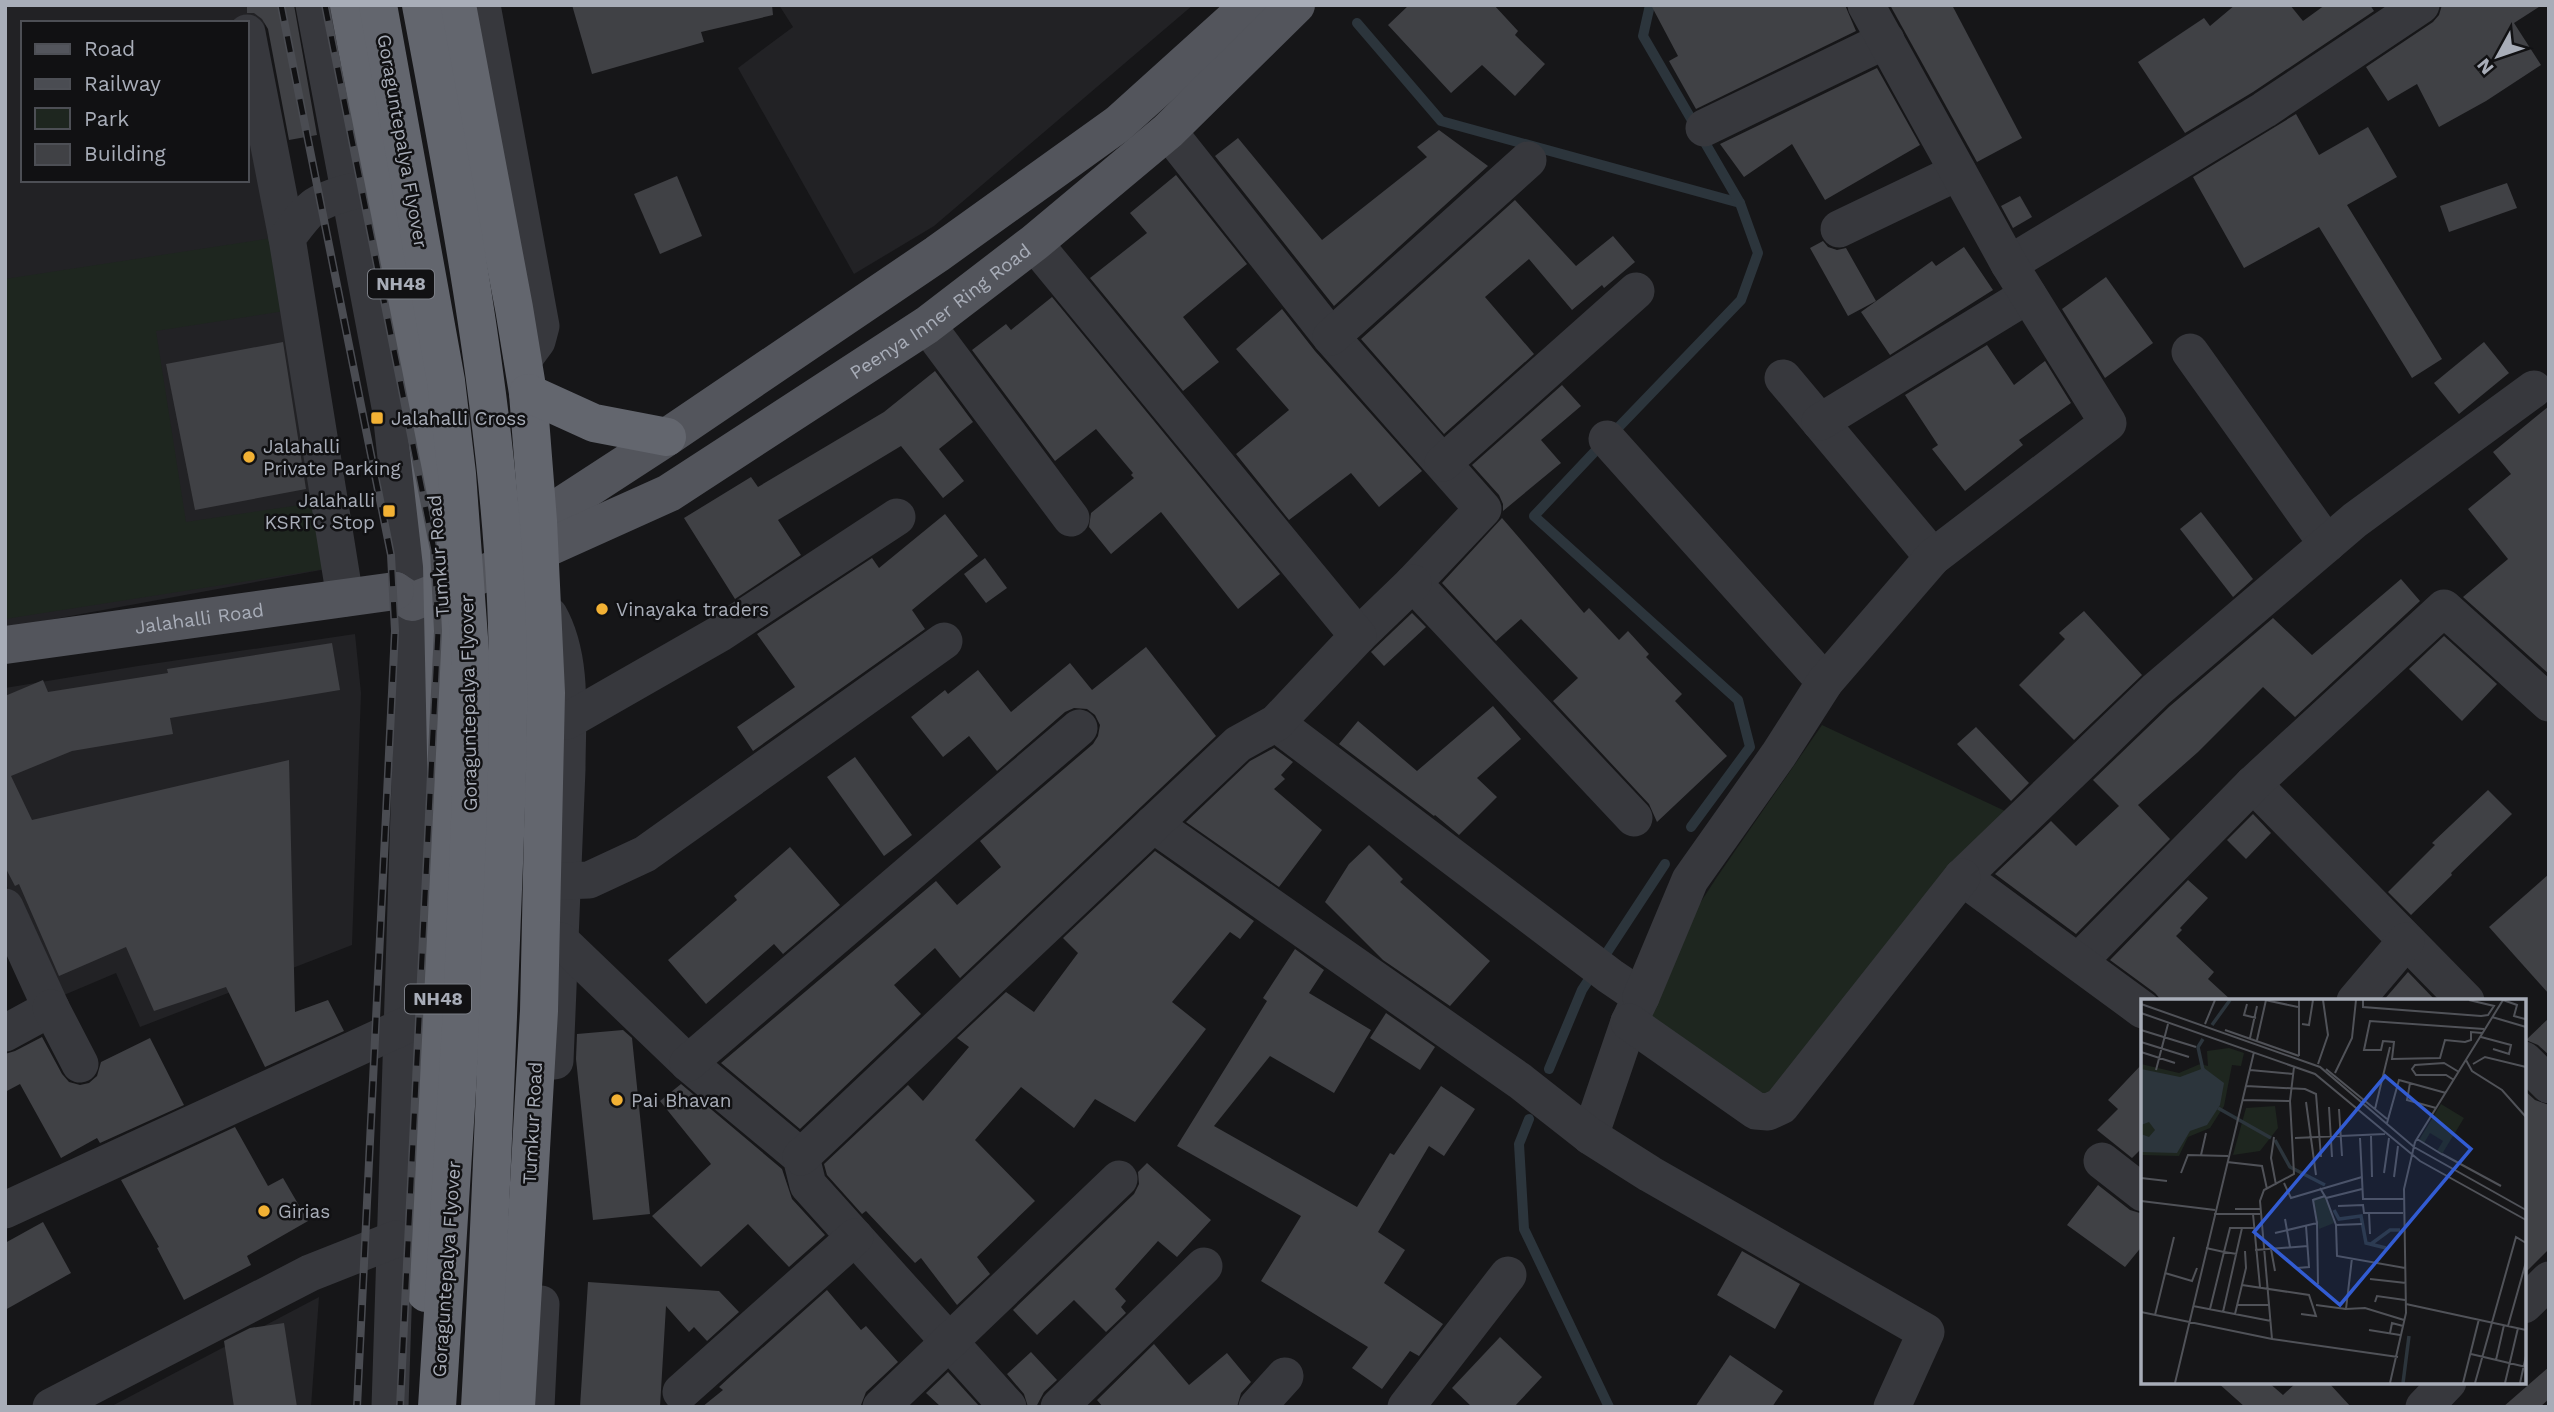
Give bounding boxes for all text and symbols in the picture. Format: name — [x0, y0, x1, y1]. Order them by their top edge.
legend — [21, 21, 248, 182]
north arrow — [2463, 21, 2533, 91]
street label: Goraguntepalya Flyover — [372, 32, 433, 250]
text: Road — [84, 36, 135, 61]
text: N — [2472, 54, 2499, 79]
text: Railway — [84, 71, 161, 96]
text: Park — [84, 106, 129, 131]
text: Building — [84, 141, 166, 166]
street label: Peenya Inner Ring Road — [846, 239, 1035, 384]
road number: NH48 — [368, 270, 434, 298]
place label: Jalahalli Cross — [391, 407, 526, 430]
marker: Jalahalli Cross — [369, 410, 385, 426]
place label: Jalahalli Private Parking — [263, 435, 401, 480]
marker: Jalahalli Private Parking — [241, 449, 257, 465]
place label: Jalahalli KSRTC Stop — [264, 489, 375, 534]
street label: Tumkur Road — [423, 494, 454, 618]
marker: Jalahalli KSRTC Stop — [381, 503, 397, 519]
street label: Goraguntepalya Flyover — [455, 594, 482, 812]
street label: Jalahalli Road — [133, 598, 265, 639]
place label: Vinayaka traders — [616, 598, 769, 621]
marker: Vinayaka traders — [594, 601, 610, 617]
road number: NH48 — [405, 984, 471, 1014]
inset map — [2141, 999, 2526, 1384]
street label: Tumkur Road — [518, 1061, 547, 1185]
place label: Pai Bhavan — [631, 1089, 732, 1112]
marker: Pai Bhavan — [609, 1092, 625, 1108]
street label: Goraguntepalya Flyover — [427, 1160, 466, 1378]
place label: Girias — [278, 1200, 330, 1223]
marker: Girias — [256, 1203, 272, 1219]

